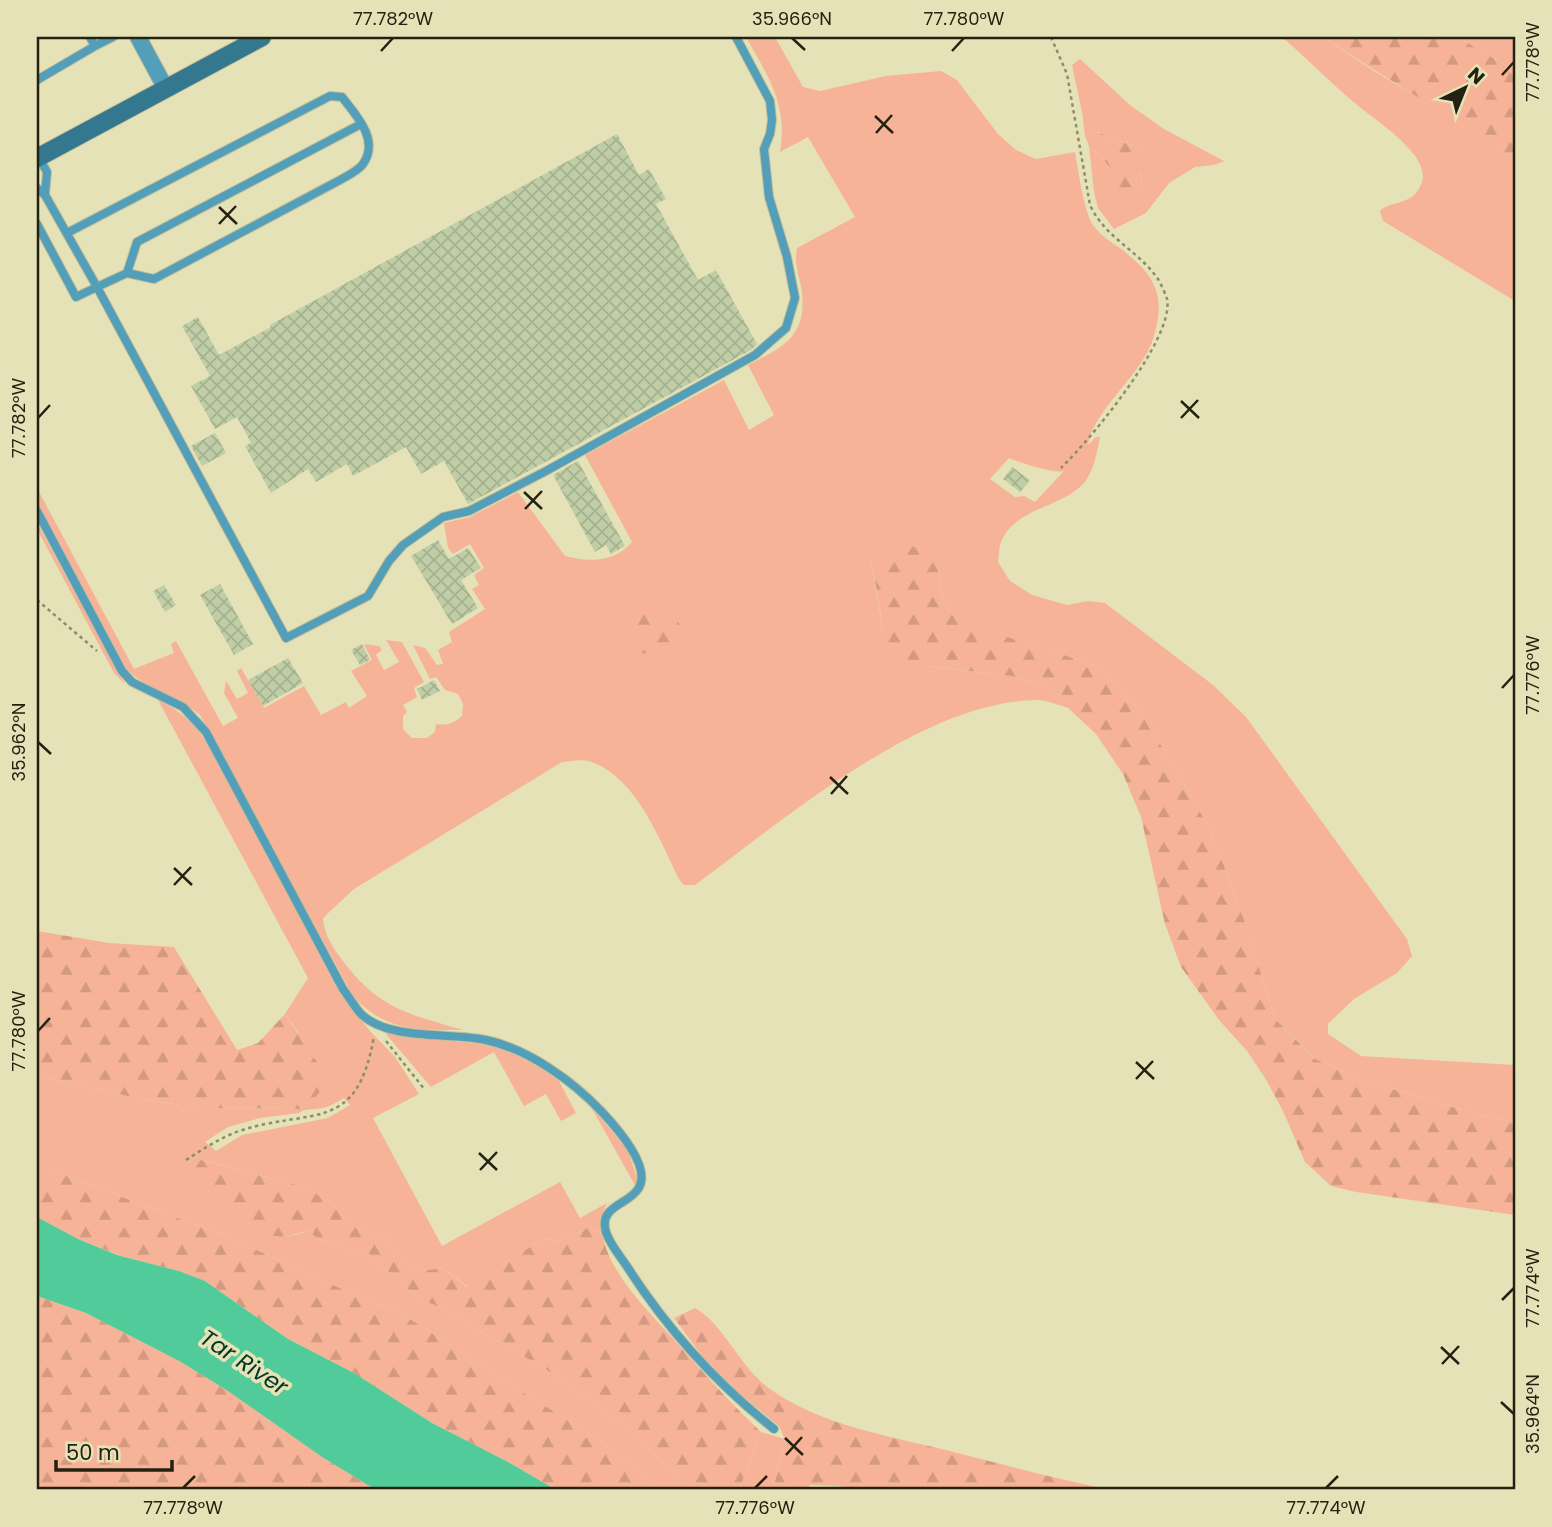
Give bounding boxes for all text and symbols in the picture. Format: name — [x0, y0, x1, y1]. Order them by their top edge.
text: 77.782°W — [353, 6, 433, 31]
text: 35.966°N — [752, 6, 832, 31]
text: 77.780°W — [924, 6, 1005, 31]
text: 77.778°W — [1520, 22, 1545, 102]
north arrow — [1430, 52, 1500, 122]
text: N — [1462, 61, 1491, 91]
text: 77.782°W — [6, 378, 31, 458]
text: 77.776°W — [1520, 635, 1545, 715]
text: 35.962°N — [6, 703, 31, 781]
text: 77.780°W — [6, 990, 31, 1071]
text: 77.774°W — [1520, 1248, 1545, 1328]
water label: Tar River — [194, 1322, 295, 1403]
text: 35.964°N — [1520, 1374, 1545, 1454]
scale bar — [56, 1429, 172, 1473]
text: 50 m — [66, 1438, 120, 1467]
text: 77.778°W — [143, 1495, 223, 1520]
text: 77.776°W — [715, 1495, 795, 1520]
text: 77.774°W — [1286, 1495, 1366, 1520]

